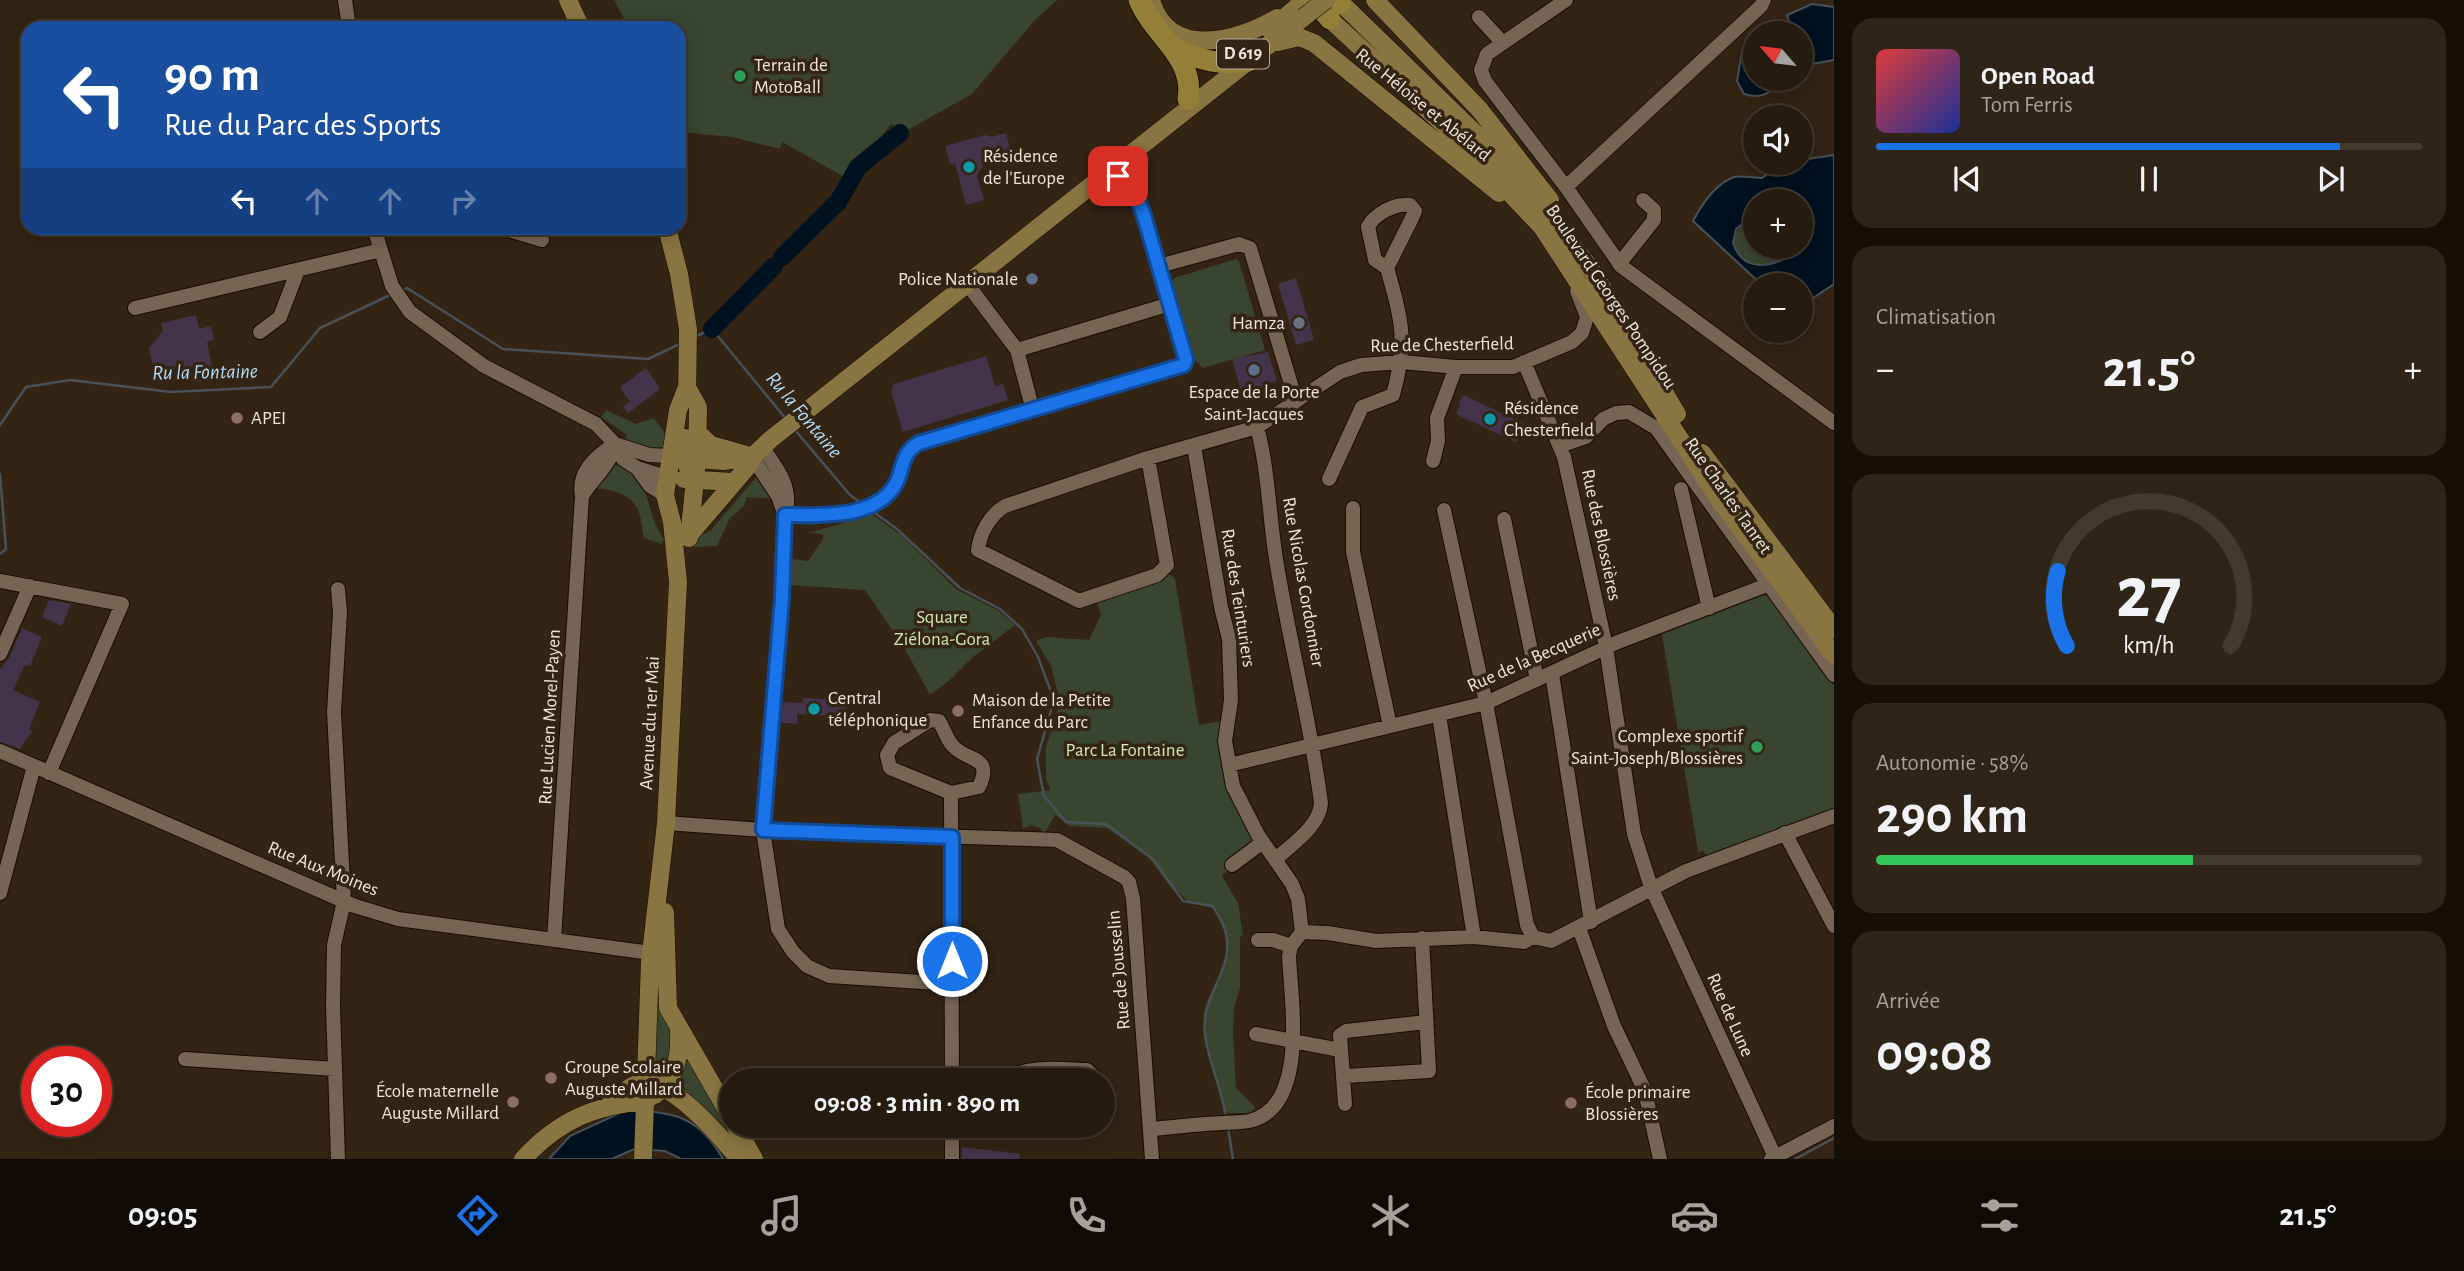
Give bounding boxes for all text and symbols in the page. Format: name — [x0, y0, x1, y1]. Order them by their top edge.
north arrow — [1743, 21, 1813, 91]
map controls — [1743, 21, 1813, 343]
road number: D 619 — [1217, 40, 1269, 68]
street label: Rue Héloïse et Abélard — [1352, 45, 1494, 165]
icon: left — [49, 49, 140, 140]
text: 90 m — [164, 51, 260, 100]
place label: Terrain de MotoBall — [754, 56, 828, 97]
text: Open Road — [1981, 63, 2095, 89]
marker: Terrain de MotoBall — [732, 68, 748, 84]
text: Tom Ferris — [1981, 94, 2073, 117]
button: sound — [1743, 105, 1813, 175]
text: Rue du Parc des Sports — [164, 109, 441, 141]
pin — [1088, 146, 1148, 206]
place label: Résidence de l'Europe — [983, 147, 1065, 188]
icon: arrive — [1099, 157, 1137, 195]
marker: Résidence de l'Europe — [961, 159, 977, 175]
icon: previous — [1948, 160, 1986, 198]
icon: pause — [2130, 160, 2168, 198]
icon: next — [2312, 160, 2350, 198]
icon: left — [225, 182, 263, 220]
icon: ahead — [298, 182, 336, 220]
icon: ahead — [371, 182, 409, 220]
icon: right — [444, 182, 482, 220]
button: + — [1743, 189, 1813, 259]
street label: Boulevard Georges Pompidou — [1542, 201, 1680, 393]
place label: Police Nationale — [898, 270, 1018, 289]
marker: Police Nationale — [1024, 271, 1040, 287]
button: − — [1743, 273, 1813, 343]
text: Climatisation — [1876, 306, 1996, 329]
place label: Hamza — [1232, 314, 1285, 333]
marker: Hamza — [1291, 315, 1307, 331]
street label: Rue de Chesterfield — [1370, 334, 1514, 356]
text: 21.5° — [2103, 344, 2195, 396]
text: − — [1876, 351, 1894, 389]
text: + — [2404, 351, 2422, 389]
water label: Ru la Fontaine — [152, 361, 258, 383]
marker: Espace de la Porte Saint-Jacques — [1246, 362, 1262, 378]
water label: Ru la Fontaine — [762, 368, 846, 462]
place label: Espace de la Porte Saint-Jacques — [1188, 383, 1320, 424]
place label: Résidence Chesterfield — [1504, 399, 1594, 440]
place label: APEI — [251, 409, 286, 428]
marker: APEI — [229, 410, 245, 426]
marker: Résidence Chesterfield — [1482, 411, 1498, 427]
street label: Rue Charles Tanret — [1681, 434, 1775, 558]
street label: Rue des Blossières — [1578, 467, 1624, 603]
street label: Rue Nicolas Cordonnier — [1279, 496, 1327, 668]
street label: Rue des Teinturiers — [1218, 527, 1258, 669]
text: 27 — [2116, 558, 2182, 631]
park label: Square Ziélona-Gora — [894, 608, 990, 649]
street label: Rue de la Becquerie — [1464, 620, 1604, 696]
street label: Rue Lucien Morel-Payen — [536, 629, 564, 805]
text: km/h — [2123, 632, 2175, 657]
street label: Avenue du 1er Mai — [637, 656, 663, 790]
place label: Central téléphonique — [828, 689, 927, 730]
place label: Maison de la Petite Enfance du Parc — [972, 691, 1111, 732]
marker: Central téléphonique — [806, 701, 822, 717]
marker: Maison de la Petite Enfance du Parc — [950, 703, 966, 719]
place label: Complexe sportif Saint-Joseph/Blossières — [1571, 727, 1744, 768]
marker: Complexe sportif Saint-Joseph/Blossières — [1749, 739, 1765, 755]
park label: Parc La Fontaine — [1066, 741, 1184, 760]
text: Autonomie · 58% — [1876, 752, 2028, 775]
text: 290 km — [1876, 790, 2028, 842]
street label: Rue Aux Moines — [265, 838, 381, 900]
street label: Rue de Jousselin — [1104, 909, 1134, 1031]
position arrow — [915, 924, 989, 998]
street label: Rue de Lune — [1703, 970, 1757, 1060]
text: Arrivée — [1876, 990, 1940, 1013]
text: 09:08 — [1876, 1028, 1993, 1080]
speed limit sign: 30 — [21, 1046, 112, 1137]
place label: Groupe Scolaire Auguste Millard — [565, 1058, 683, 1099]
marker: Groupe Scolaire Auguste Millard — [543, 1070, 559, 1086]
place label: École maternelle Auguste Millard — [376, 1080, 499, 1123]
place label: École primaire Blossières — [1585, 1081, 1691, 1124]
text: 09:08 · 3 min · 890 m — [814, 1090, 1020, 1116]
marker: École maternelle Auguste Millard — [505, 1094, 521, 1110]
marker: École primaire Blossières — [1563, 1095, 1579, 1111]
icon: directions — [453, 1191, 502, 1240]
icon: music — [757, 1191, 806, 1240]
icon: phone — [1062, 1191, 1111, 1240]
icon: climate — [1366, 1191, 1415, 1240]
icon: car — [1670, 1191, 1719, 1240]
icon: filters — [1975, 1191, 2024, 1240]
text: 09:05 — [128, 1199, 198, 1231]
text: 21.5° — [2279, 1199, 2336, 1231]

